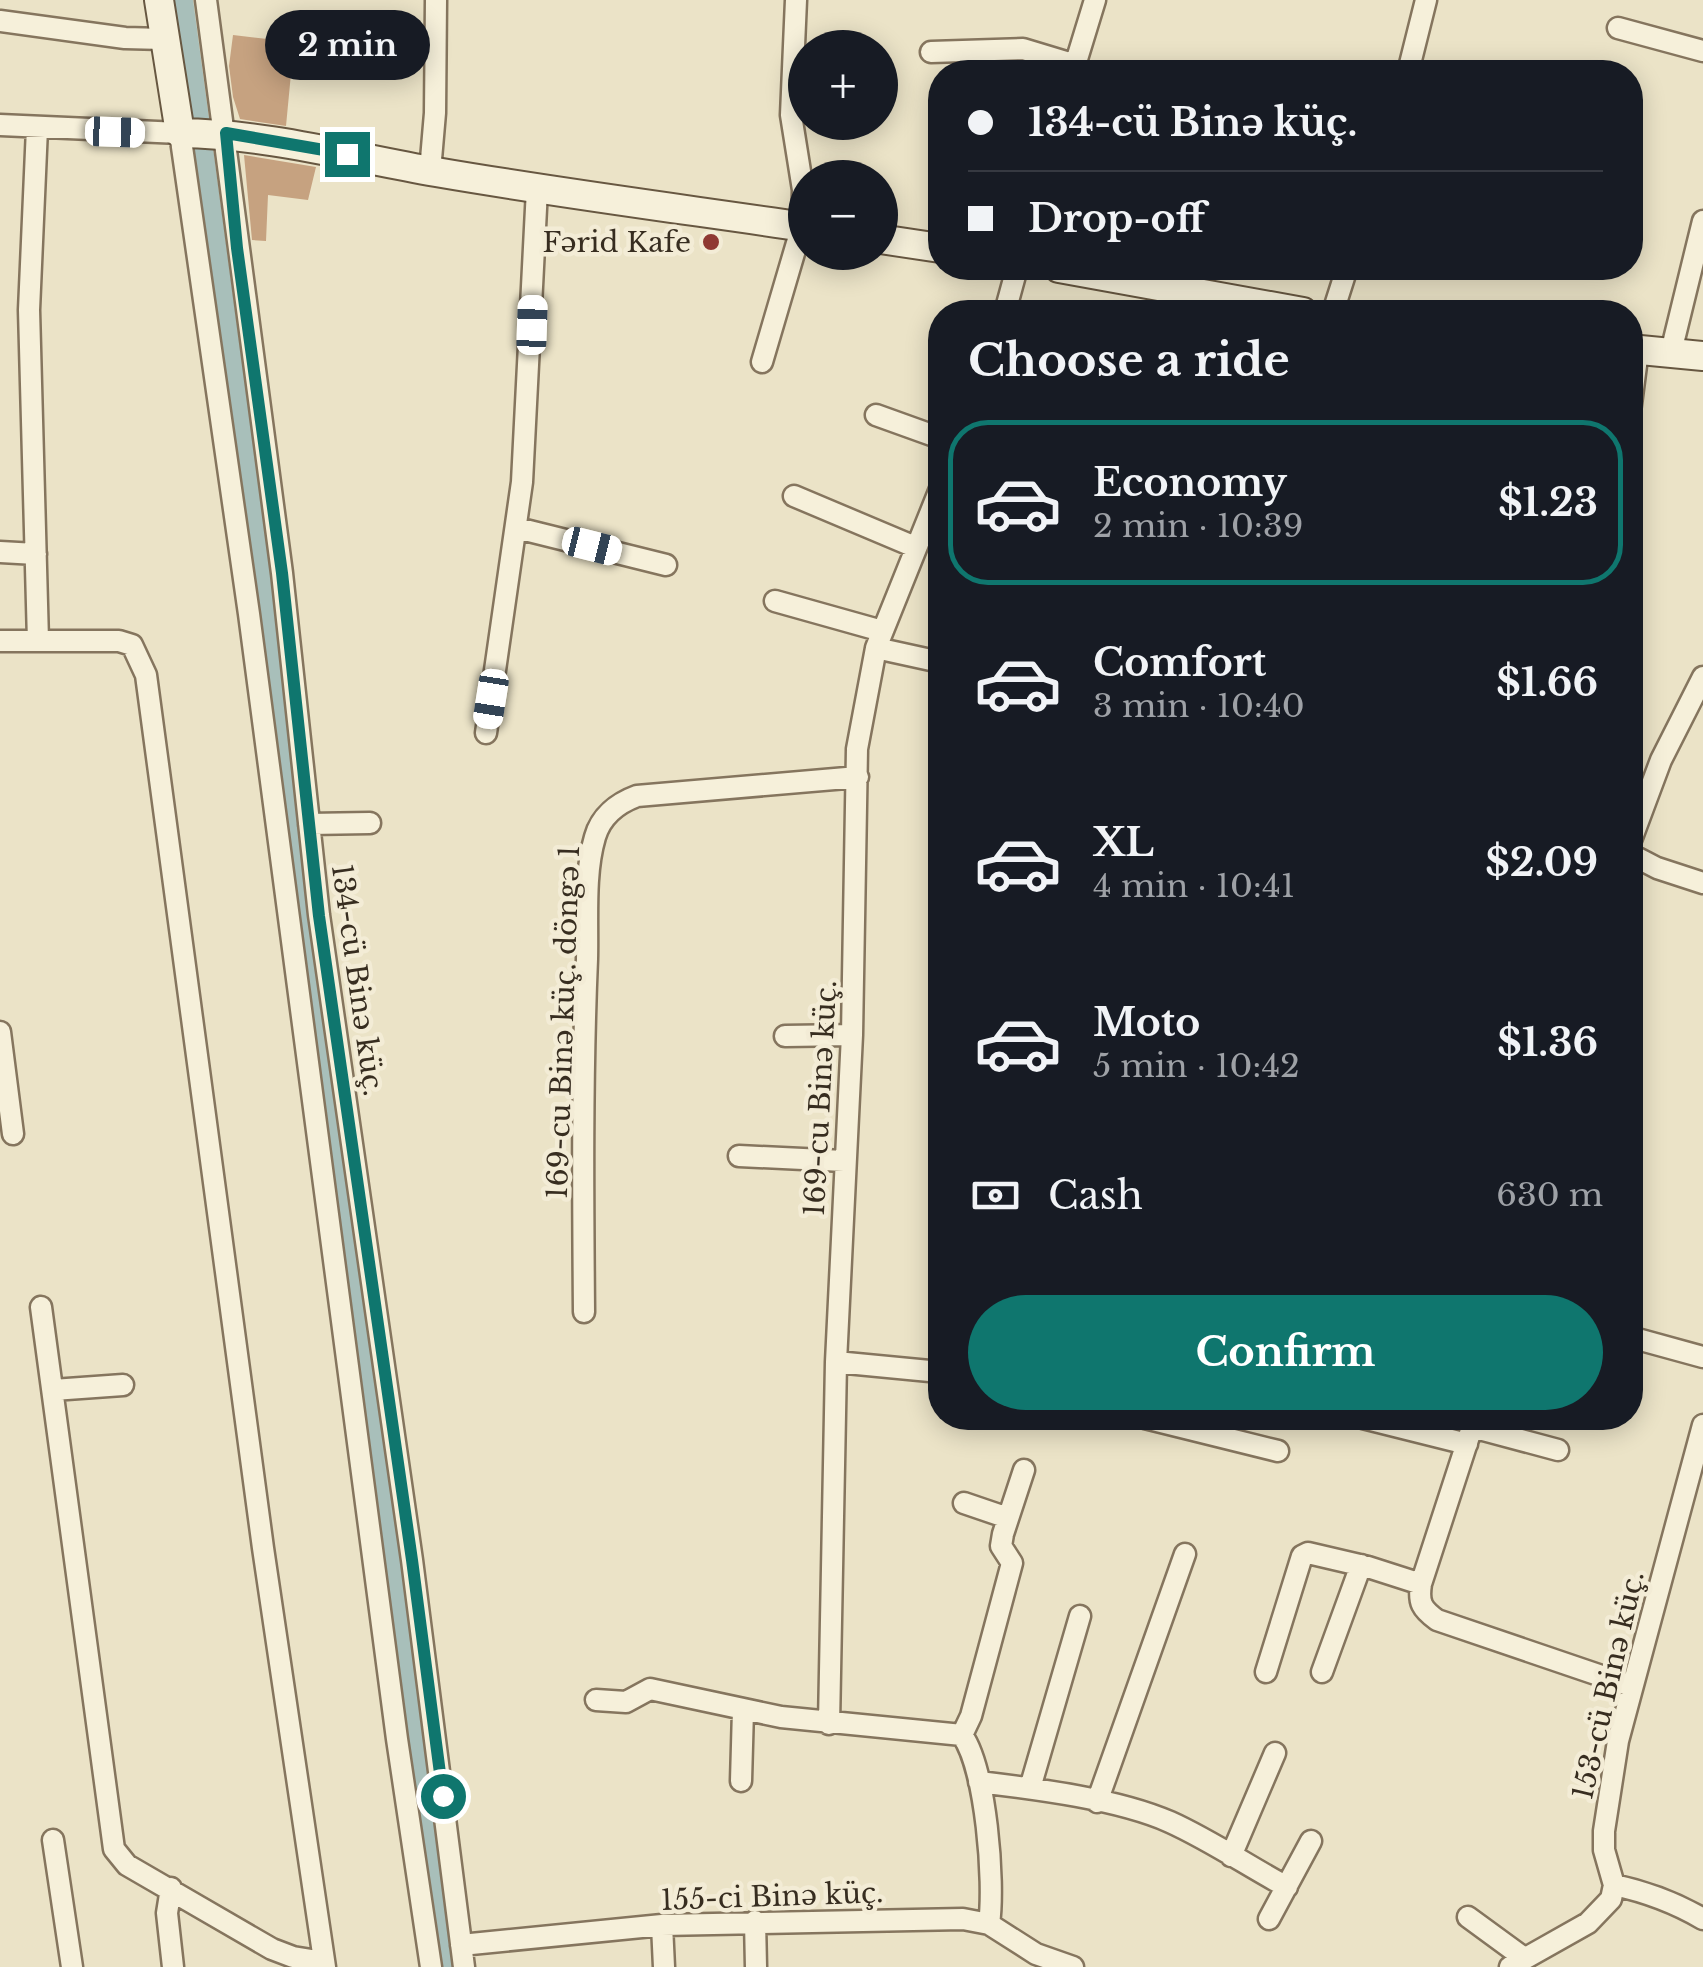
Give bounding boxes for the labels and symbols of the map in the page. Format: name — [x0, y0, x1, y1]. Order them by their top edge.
callout: 2 min — [264, 9, 430, 79]
car — [84, 116, 146, 148]
route end — [325, 132, 370, 177]
place label: Fərid Kafe — [543, 225, 691, 260]
marker: Fərid Kafe — [700, 231, 722, 253]
car — [516, 294, 548, 356]
car — [559, 524, 625, 568]
car — [471, 667, 511, 731]
street label: 169-cu Binə küç. döngə 1 — [540, 844, 587, 1200]
street label: 134-cü Binə küç. — [324, 862, 391, 1098]
street label: 169-cu Binə küç. — [797, 979, 844, 1217]
street label: 153-cü Binə küç. — [1565, 1568, 1652, 1803]
route start — [421, 1774, 466, 1819]
street label: 155-ci Binə küç. — [660, 1875, 884, 1918]

